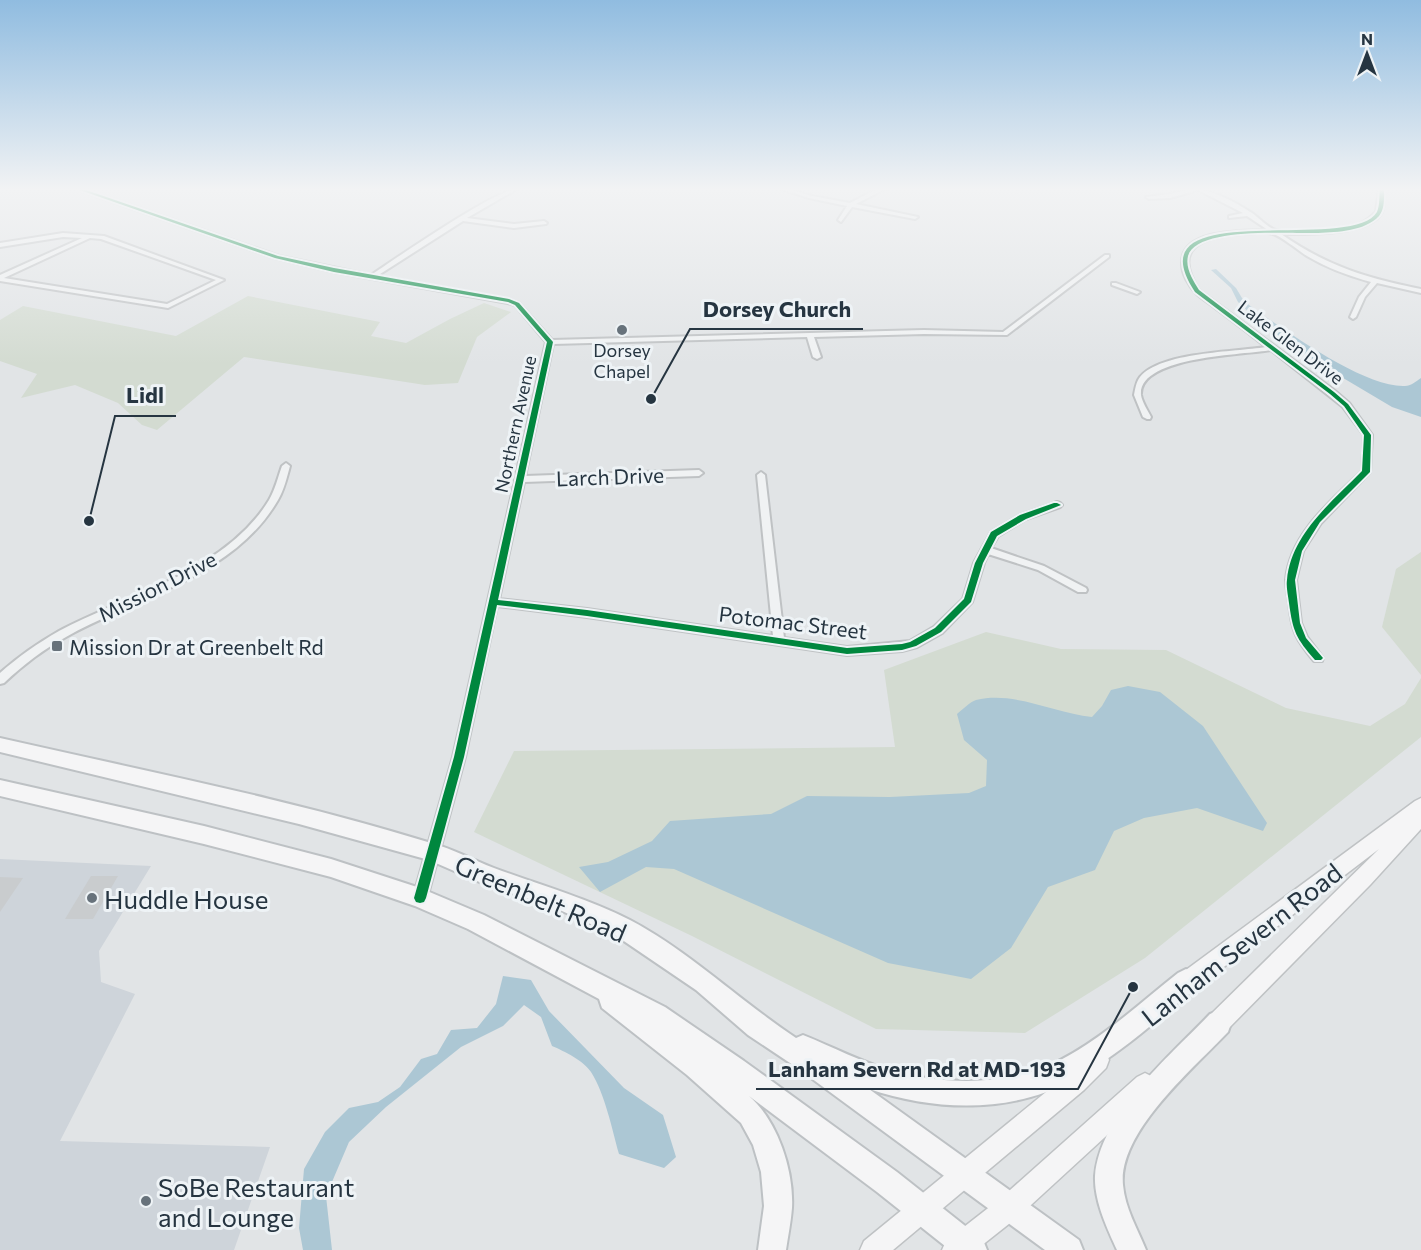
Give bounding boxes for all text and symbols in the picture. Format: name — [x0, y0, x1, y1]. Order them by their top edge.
north arrow — [1337, 24, 1397, 84]
text: N — [1361, 29, 1373, 48]
callout: Dorsey Church — [690, 289, 863, 329]
text: Dorsey Church — [703, 295, 851, 322]
street label: Lake Glen Drive — [1234, 295, 1348, 389]
marker: Dorsey Chapel — [615, 323, 629, 337]
place label: Dorsey Chapel — [593, 339, 651, 382]
street label: Northern Avenue — [490, 353, 540, 495]
callout: Lidl — [115, 376, 176, 416]
text: Lidl — [126, 381, 164, 408]
street label: Larch Drive — [555, 462, 665, 490]
street label: Mission Drive — [94, 546, 220, 626]
street label: Potomac Street — [717, 600, 869, 644]
place label: Mission Dr at Greenbelt Rd — [69, 634, 324, 659]
marker: Mission Dr at Greenbelt Rd — [50, 639, 64, 653]
street label: Greenbelt Road — [451, 848, 631, 948]
street label: Lanham Severn Road — [1135, 856, 1347, 1032]
place label: Huddle House — [104, 883, 268, 914]
marker: Huddle House — [85, 891, 99, 905]
callout: Lanham Severn Rd at MD-193 — [756, 1049, 1078, 1089]
text: Lanham Severn Rd at MD-193 — [768, 1055, 1066, 1082]
place label: SoBe Restaurant and Lounge — [158, 1171, 354, 1232]
marker: SoBe Restaurant and Lounge — [139, 1194, 153, 1208]

